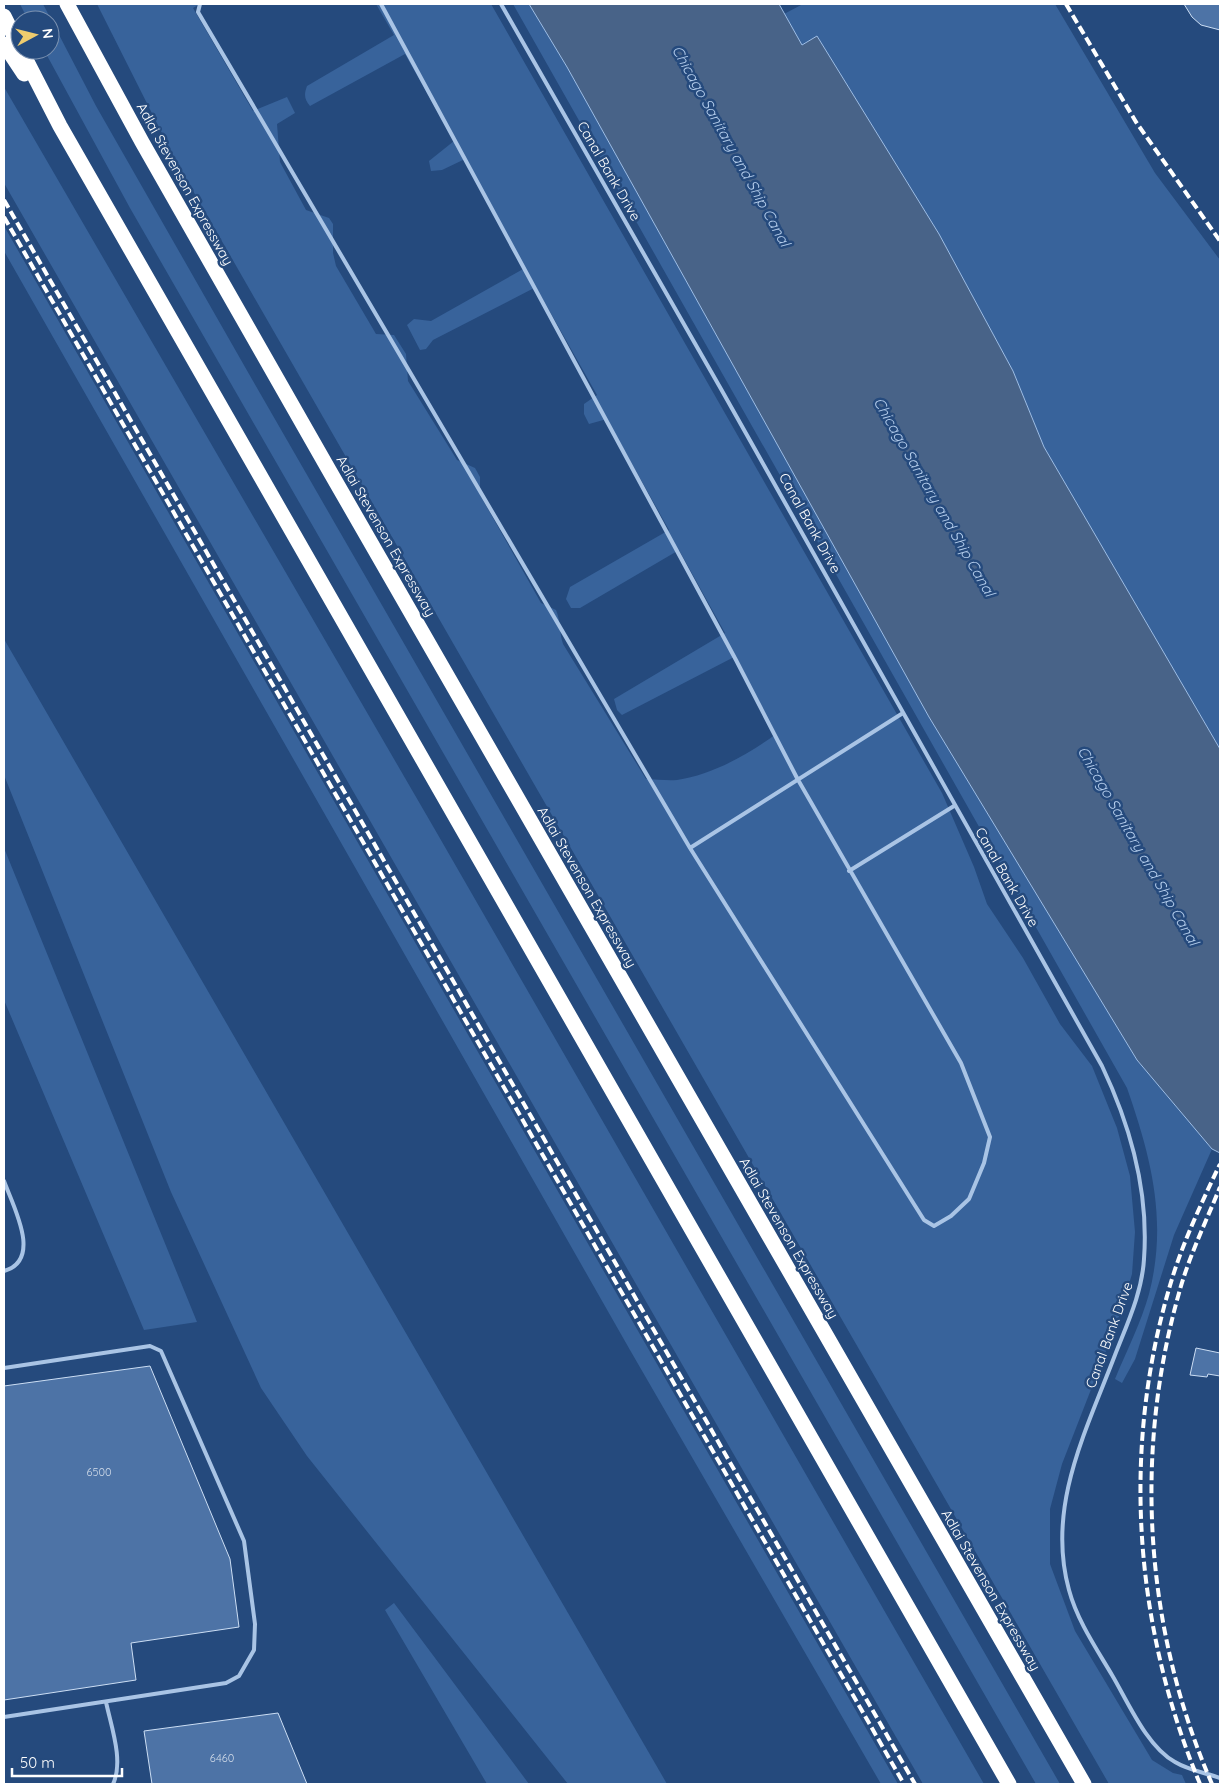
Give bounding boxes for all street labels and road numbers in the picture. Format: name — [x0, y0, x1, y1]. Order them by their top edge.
street label: Adlai Stevenson Expressway — [133, 100, 237, 268]
street label: Canal Bank Drive — [573, 118, 645, 224]
street label: Adlai Stevenson Expressway — [332, 452, 440, 620]
street label: Canal Bank Drive — [775, 470, 845, 576]
street label: Adlai Stevenson Expressway — [533, 803, 641, 971]
street label: Canal Bank Drive — [971, 824, 1043, 930]
street label: Adlai Stevenson Expressway — [735, 1154, 843, 1322]
street label: Canal Bank Drive — [1081, 1279, 1137, 1391]
street label: Adlai Stevenson Expressway — [937, 1506, 1045, 1674]

